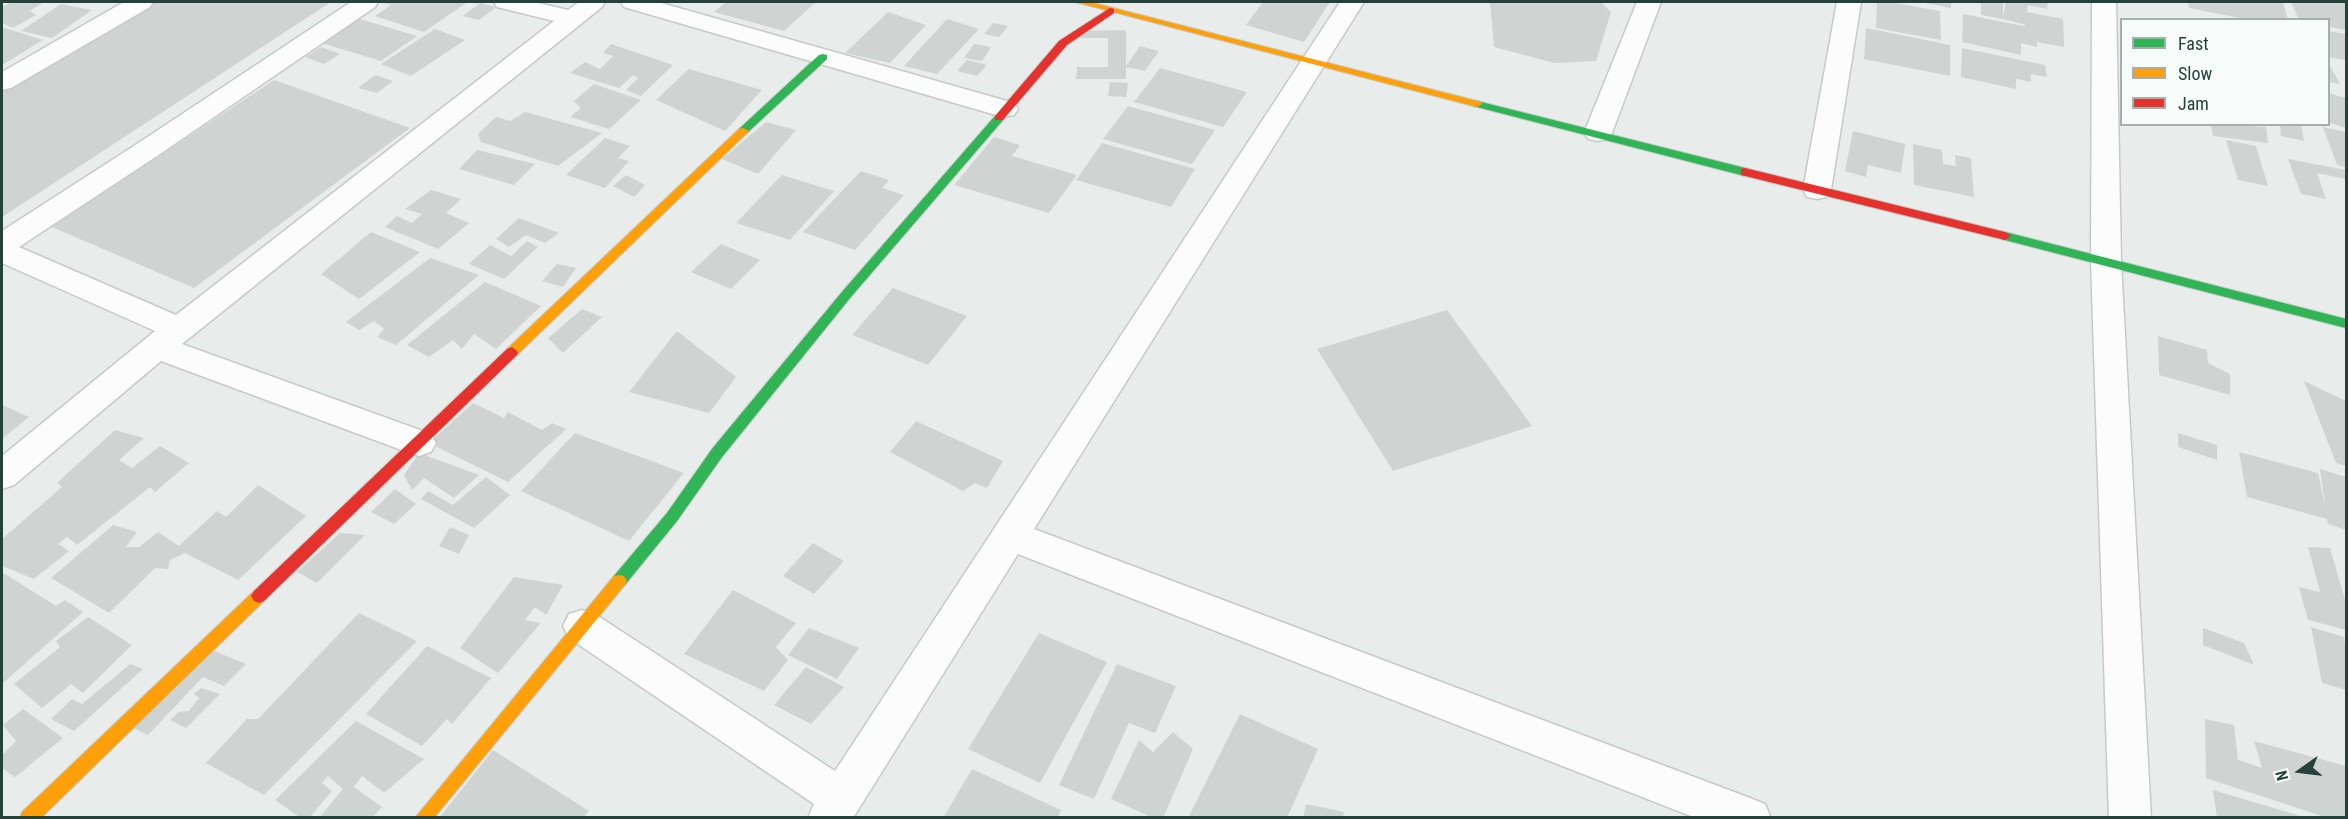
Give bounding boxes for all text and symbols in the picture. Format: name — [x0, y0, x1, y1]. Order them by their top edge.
legend — [2120, 18, 2330, 126]
text: Fast — [2178, 33, 2209, 54]
text: Slow — [2178, 63, 2212, 84]
text: Jam — [2178, 93, 2209, 114]
north arrow — [2270, 741, 2330, 801]
text: N — [2272, 768, 2292, 783]

